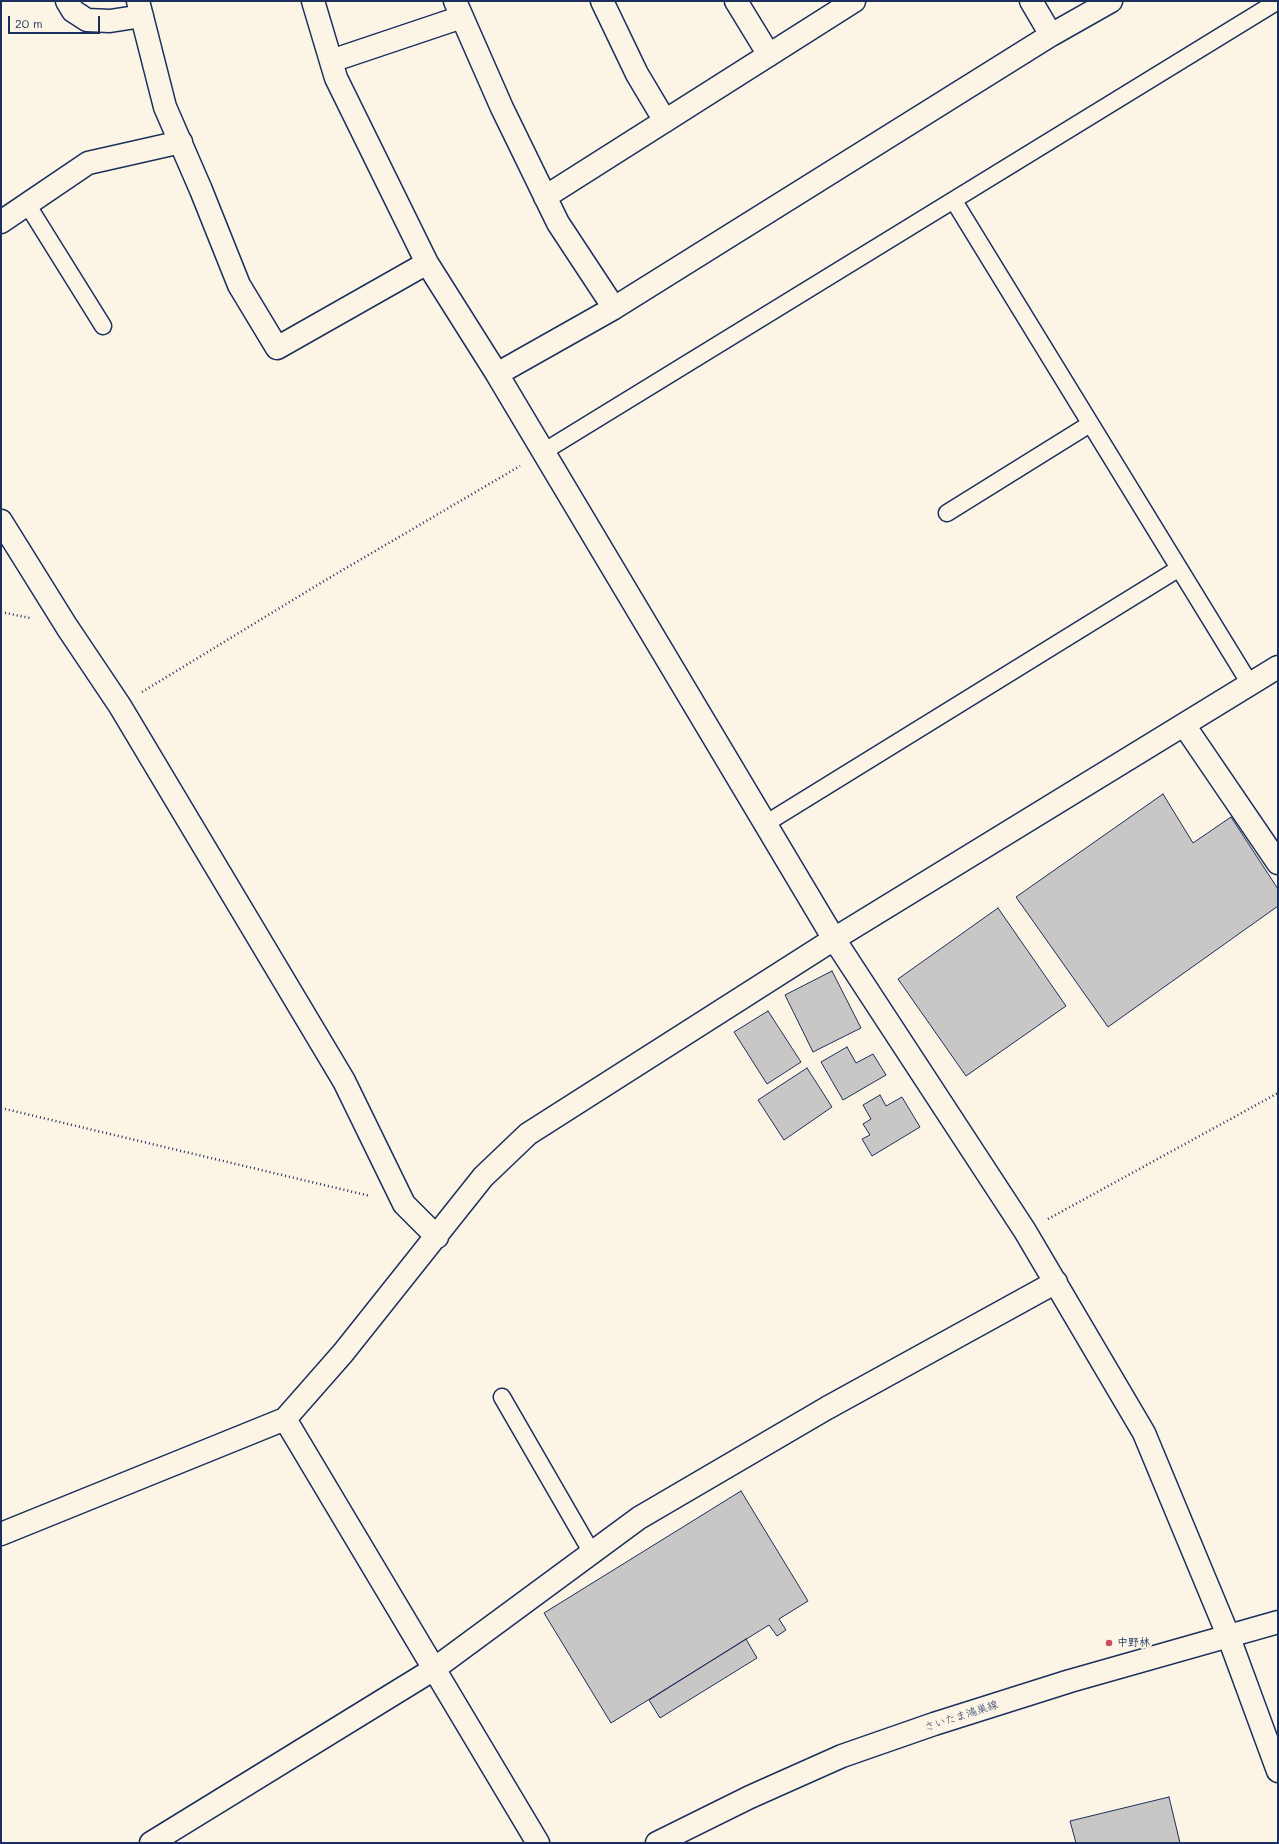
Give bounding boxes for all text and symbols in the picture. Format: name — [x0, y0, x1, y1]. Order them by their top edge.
scale bar — [10, 8, 102, 34]
text: 20 m — [15, 15, 43, 31]
place label: 中野林 — [1117, 1636, 1150, 1650]
marker: 中野林 — [1104, 1638, 1114, 1648]
street label: さいたま鴻巣線 — [922, 1698, 1000, 1734]

